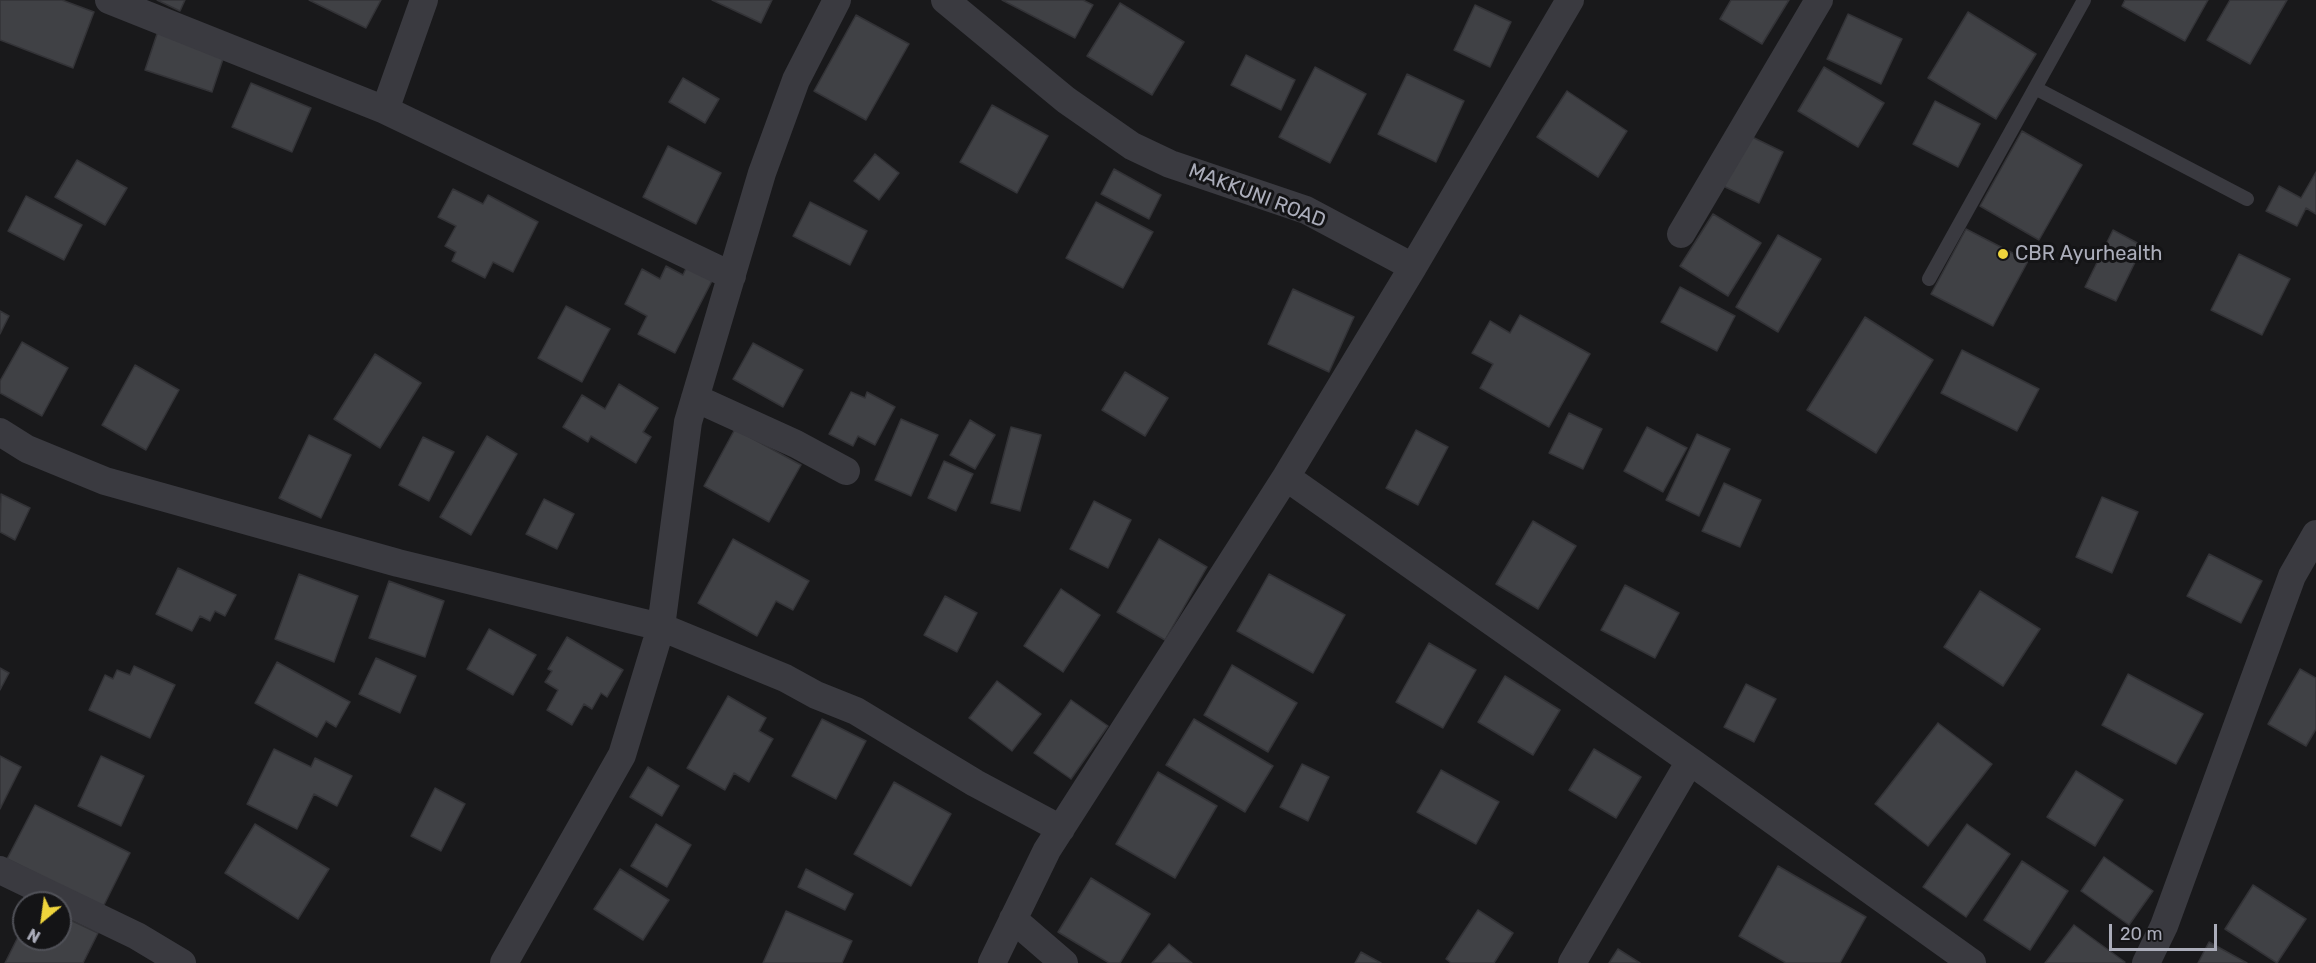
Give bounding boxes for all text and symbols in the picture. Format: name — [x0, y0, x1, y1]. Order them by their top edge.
street label: MAKKUNI ROAD — [1185, 159, 1329, 233]
place label: CBR Ayurhealth — [2015, 242, 2162, 266]
marker: CBR Ayurhealth — [1996, 247, 2010, 261]
north arrow — [12, 891, 72, 951]
scale bar — [2112, 912, 2220, 950]
text: 20 m — [2120, 923, 2162, 945]
text: N — [24, 924, 44, 947]

